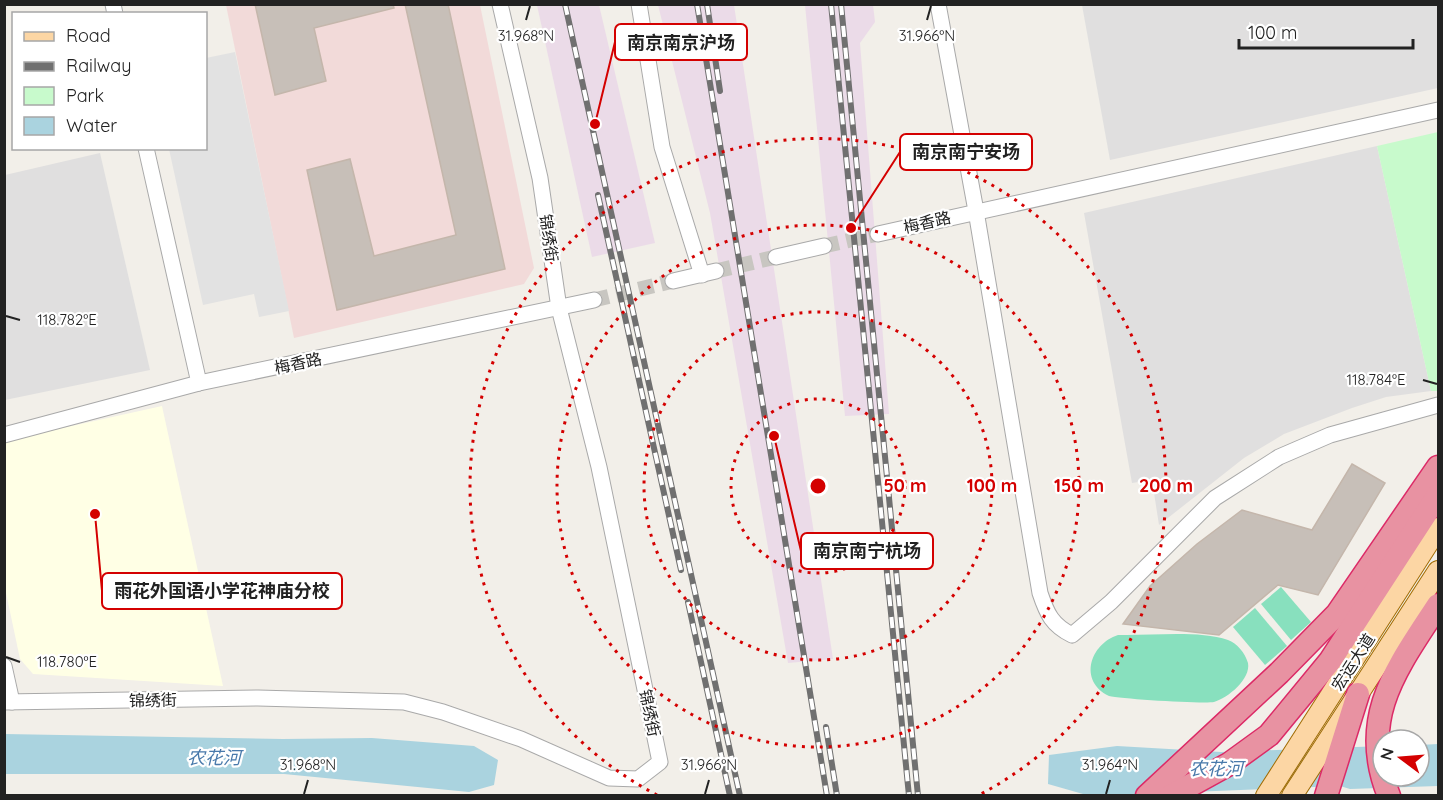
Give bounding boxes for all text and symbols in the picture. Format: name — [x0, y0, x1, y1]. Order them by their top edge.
legend — [12, 12, 207, 150]
scale bar — [1239, 12, 1413, 50]
text: 100 m — [1248, 21, 1297, 44]
text: Road — [66, 24, 111, 47]
callout: 南京南京沪场 — [615, 24, 747, 60]
text: 31.968°N — [498, 26, 554, 45]
text: 31.966°N — [899, 26, 955, 45]
text: 南京南京沪场 — [627, 31, 735, 54]
text: Railway — [66, 54, 132, 77]
text: Park — [66, 84, 104, 107]
text: Water — [66, 114, 117, 137]
callout: 南京南宁安场 — [900, 134, 1032, 170]
text: 南京南宁安场 — [912, 140, 1020, 163]
street label: 梅香路 — [901, 207, 953, 237]
street label: 锦绣街 — [536, 213, 562, 263]
text: 118.782°E — [37, 310, 97, 329]
street label: 梅香路 — [272, 348, 324, 378]
text: 118.784°E — [1346, 370, 1406, 389]
text: 50 m — [883, 474, 927, 497]
text: 100 m — [967, 474, 1017, 497]
text: 150 m — [1054, 474, 1104, 497]
text: 200 m — [1139, 474, 1193, 497]
centre of rings — [808, 476, 828, 496]
callout: 南京南宁杭场 — [801, 533, 933, 569]
text: 南京南宁杭场 — [813, 539, 921, 562]
callout: 雨花外国语小学花神庙分校 — [102, 573, 342, 609]
text: 雨花外国语小学花神庙分校 — [114, 579, 330, 602]
street label: 宏运大道 — [1327, 630, 1379, 694]
text: 118.780°E — [37, 652, 97, 671]
street label: 锦绣街 — [635, 687, 665, 739]
street label: 锦绣街 — [129, 690, 177, 710]
north arrow — [1371, 728, 1431, 788]
text: N — [1375, 745, 1398, 762]
water label: 农花河 — [187, 746, 244, 769]
text: 31.968°N — [280, 755, 336, 774]
text: 31.966°N — [681, 755, 737, 774]
text: 31.964°N — [1082, 755, 1138, 774]
water label: 农花河 — [1189, 757, 1246, 780]

